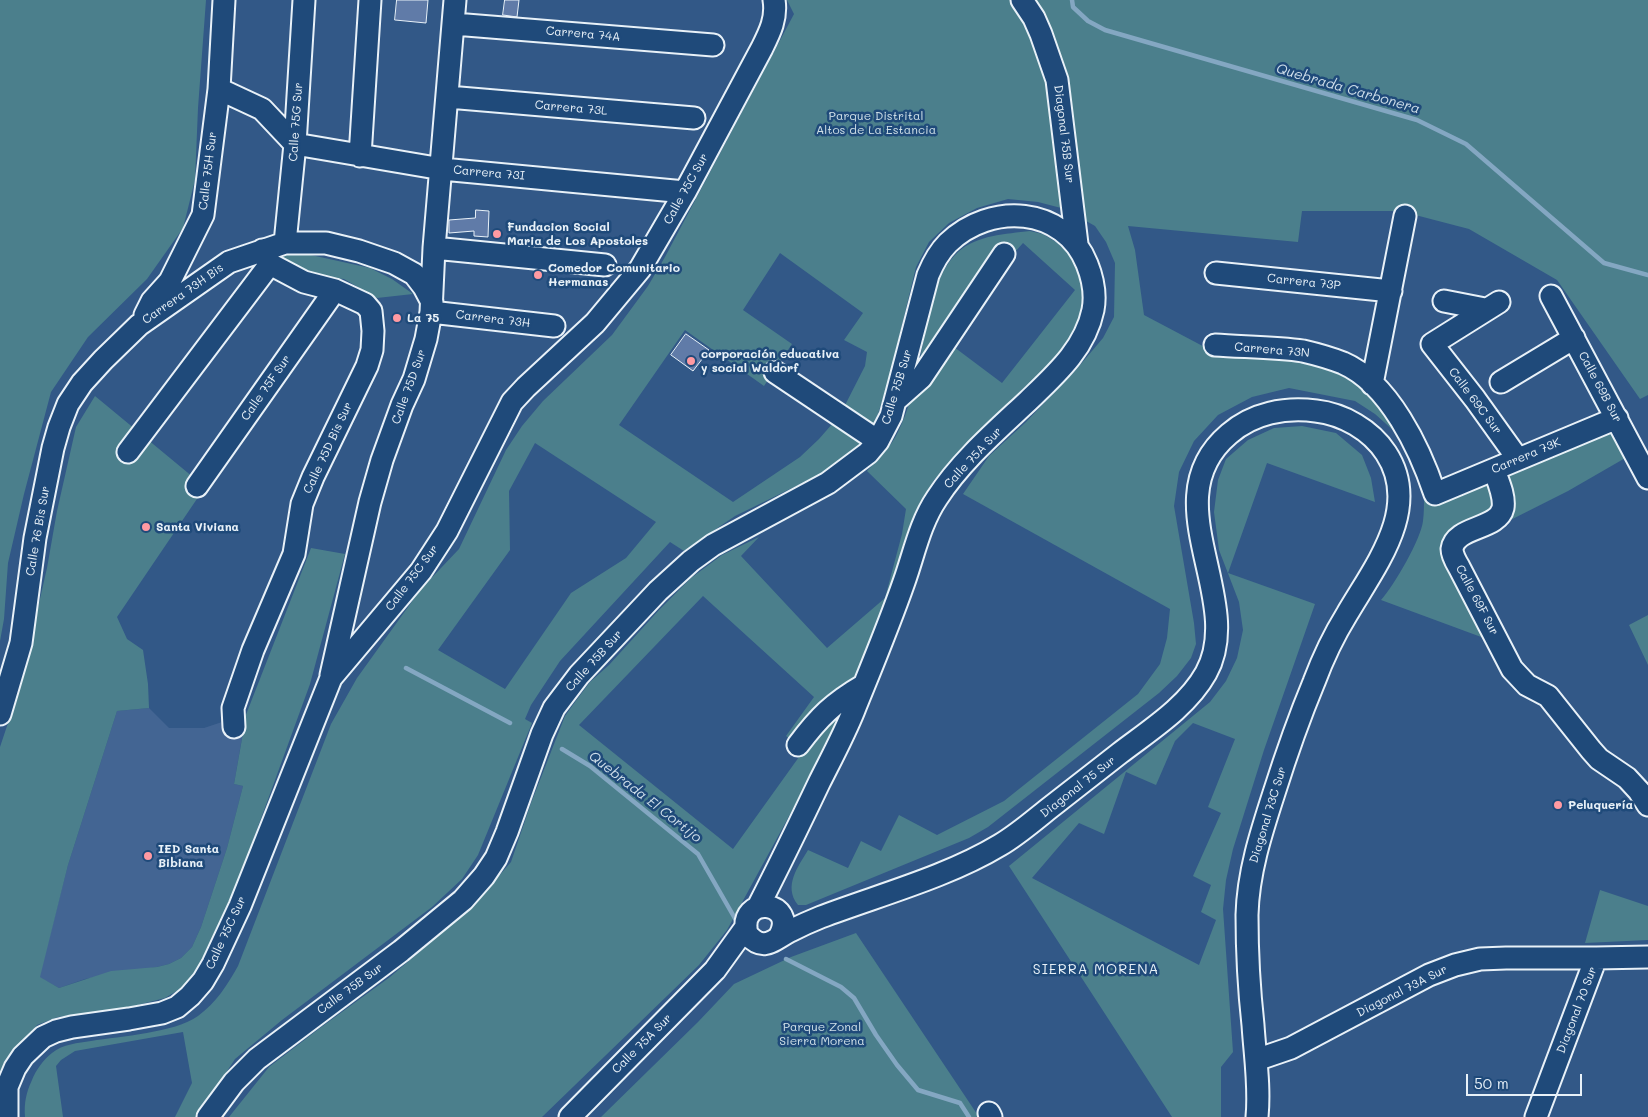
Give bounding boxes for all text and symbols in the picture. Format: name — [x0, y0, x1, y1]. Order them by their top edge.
street label: Carrera 74A — [545, 24, 621, 44]
water label: Quebrada Carbonera — [1274, 60, 1422, 118]
street label: Calle 75G Sur — [286, 82, 306, 162]
street label: Diagonal 75B Sur — [1051, 84, 1077, 184]
street label: Carrera 73L — [534, 98, 608, 118]
park label: Parque Distrital Altos de La Estancia — [816, 109, 936, 137]
street label: Calle 75H Sur — [196, 131, 220, 211]
street label: Calle 75C Sur — [661, 151, 711, 227]
street label: Carrera 73I — [453, 163, 525, 183]
place label: Fundacion Social Maria de Los Apostoles — [507, 220, 648, 248]
marker: Fundacion Social Maria de Los Apostoles — [491, 228, 503, 240]
street label: Carrera 73H Bis — [140, 261, 226, 327]
place label: Comedor Comunitario Hermanas — [548, 261, 680, 289]
marker: Comedor Comunitario Hermanas — [532, 269, 544, 281]
street label: Carrera 73P — [1267, 271, 1341, 293]
street label: Carrera 73H — [455, 307, 531, 331]
place label: La 75 — [407, 311, 439, 325]
marker: La 75 — [391, 312, 403, 324]
street label: Carrera 73N — [1234, 340, 1310, 360]
place label: corporación educativa y social Waldorf — [701, 347, 839, 375]
street label: Calle 75D Sur — [389, 348, 429, 426]
street label: Calle 75B Sur — [879, 348, 915, 426]
street label: Calle 69B Sur — [1575, 349, 1625, 425]
street label: Calle 75F Sur — [238, 352, 294, 424]
marker: corporación educativa y social Waldorf — [685, 355, 697, 367]
street label: Calle 69C Sur — [1445, 365, 1505, 437]
street label: Calle 75D Bis Sur — [301, 400, 355, 496]
street label: Calle 75A Sur — [941, 424, 1005, 492]
street label: Carrera 73K — [1489, 435, 1563, 477]
street label: Calle 76 Bis Sur — [23, 485, 53, 577]
place label: Santa Viviana — [156, 520, 239, 534]
marker: Santa Viviana — [140, 521, 152, 533]
street label: Calle 75C Sur — [383, 542, 441, 614]
street label: Calle 69F Sur — [1452, 562, 1502, 638]
street label: Calle 75B Sur — [563, 627, 625, 695]
water label: Quebrada El Cortijo — [585, 748, 705, 846]
street label: Diagonal 75 Sur — [1038, 753, 1118, 821]
street label: Diagonal 73C Sur — [1247, 765, 1289, 865]
place label: Peluquería — [1568, 798, 1633, 812]
marker: Peluquería — [1552, 799, 1564, 811]
place label: IED Santa Bibiana — [158, 842, 219, 870]
marker: IED Santa Bibiana — [142, 850, 154, 862]
street label: Calle 75C Sur — [203, 894, 249, 972]
street label: Calle 75B Sur — [314, 960, 386, 1018]
district label: SIERRA MORENA — [1031, 962, 1161, 978]
street label: Diagonal 73A Sur — [1354, 962, 1450, 1020]
street label: Diagonal 70 Sur — [1554, 965, 1600, 1055]
street label: Calle 75A Sur — [609, 1011, 675, 1077]
park label: Parque Zonal Sierra Morena — [779, 1020, 865, 1048]
scale bar — [1468, 1064, 1584, 1096]
text: 50 m — [1474, 1073, 1509, 1093]

